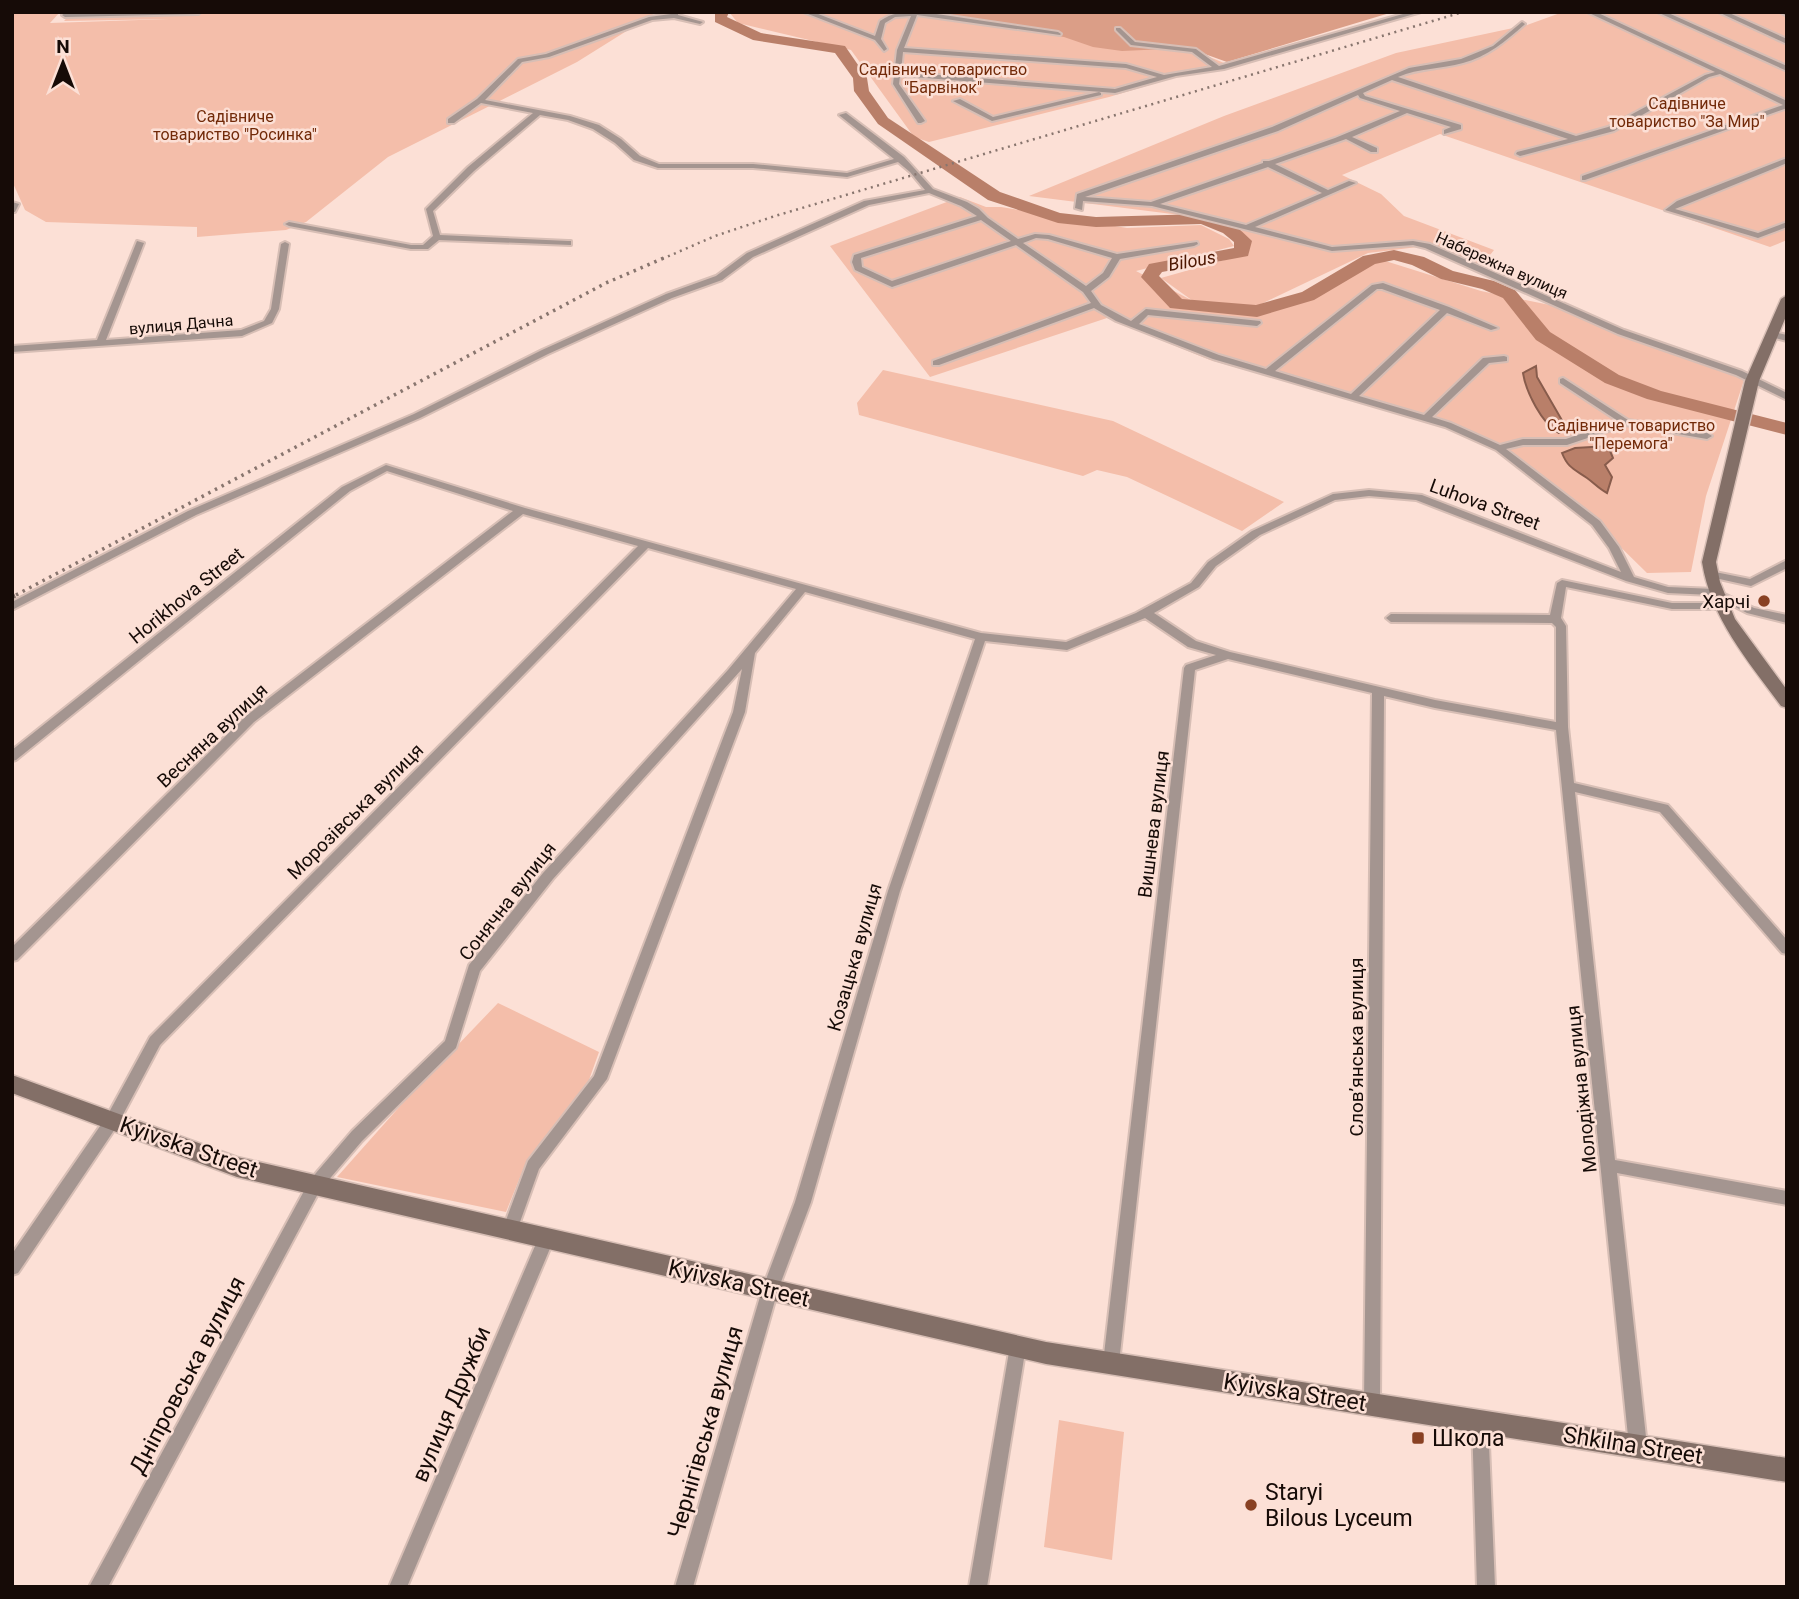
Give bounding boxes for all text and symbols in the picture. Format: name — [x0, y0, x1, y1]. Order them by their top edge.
north arrow — [28, 28, 98, 98]
text: N — [56, 35, 70, 58]
park label: Садівниче товариство "Барвінок" — [859, 60, 1027, 97]
park label: Садівниче товариство "За Мир" — [1609, 94, 1765, 131]
park label: Садівниче товариство "Росинка" — [153, 107, 317, 144]
street label: Набережна вулиця — [1433, 228, 1571, 303]
water label: Bilous — [1166, 246, 1217, 275]
street label: вулиця Дачна — [128, 310, 234, 339]
park label: Садівниче товариство "Перемога" — [1547, 416, 1715, 453]
street label: Luhova Street — [1427, 474, 1543, 535]
street label: Horikhova Street — [124, 542, 248, 649]
place label: Харчі — [1702, 590, 1750, 613]
marker: Харчі — [1756, 593, 1772, 609]
street label: Весняна вулиця — [152, 678, 272, 792]
street label: Морозівська вулиця — [283, 739, 428, 884]
street label: Вишнева вулиця — [1133, 749, 1174, 899]
street label: Сонячна вулиця — [454, 837, 561, 965]
street label: Козацька вулиця — [822, 881, 887, 1034]
street label: Словʼянська вулиця — [1345, 958, 1368, 1136]
street label: Молодіжна вулиця — [1561, 1004, 1602, 1174]
street label: Kyivska Street — [116, 1111, 261, 1184]
street label: Kyivska Street — [666, 1254, 812, 1313]
street label: Дніпровська вулиця — [124, 1272, 251, 1479]
street label: вулиця Дружби — [407, 1322, 496, 1486]
street label: Чернігівська вулиця — [662, 1323, 749, 1541]
street label: Kyivska Street — [1222, 1368, 1368, 1417]
street label: Shkilna Street — [1561, 1421, 1705, 1470]
place label: Школа — [1432, 1425, 1505, 1452]
marker: Школа — [1410, 1430, 1426, 1446]
place label: Staryi Bilous Lyceum — [1265, 1479, 1413, 1532]
marker: Staryi Bilous Lyceum — [1243, 1497, 1259, 1513]

